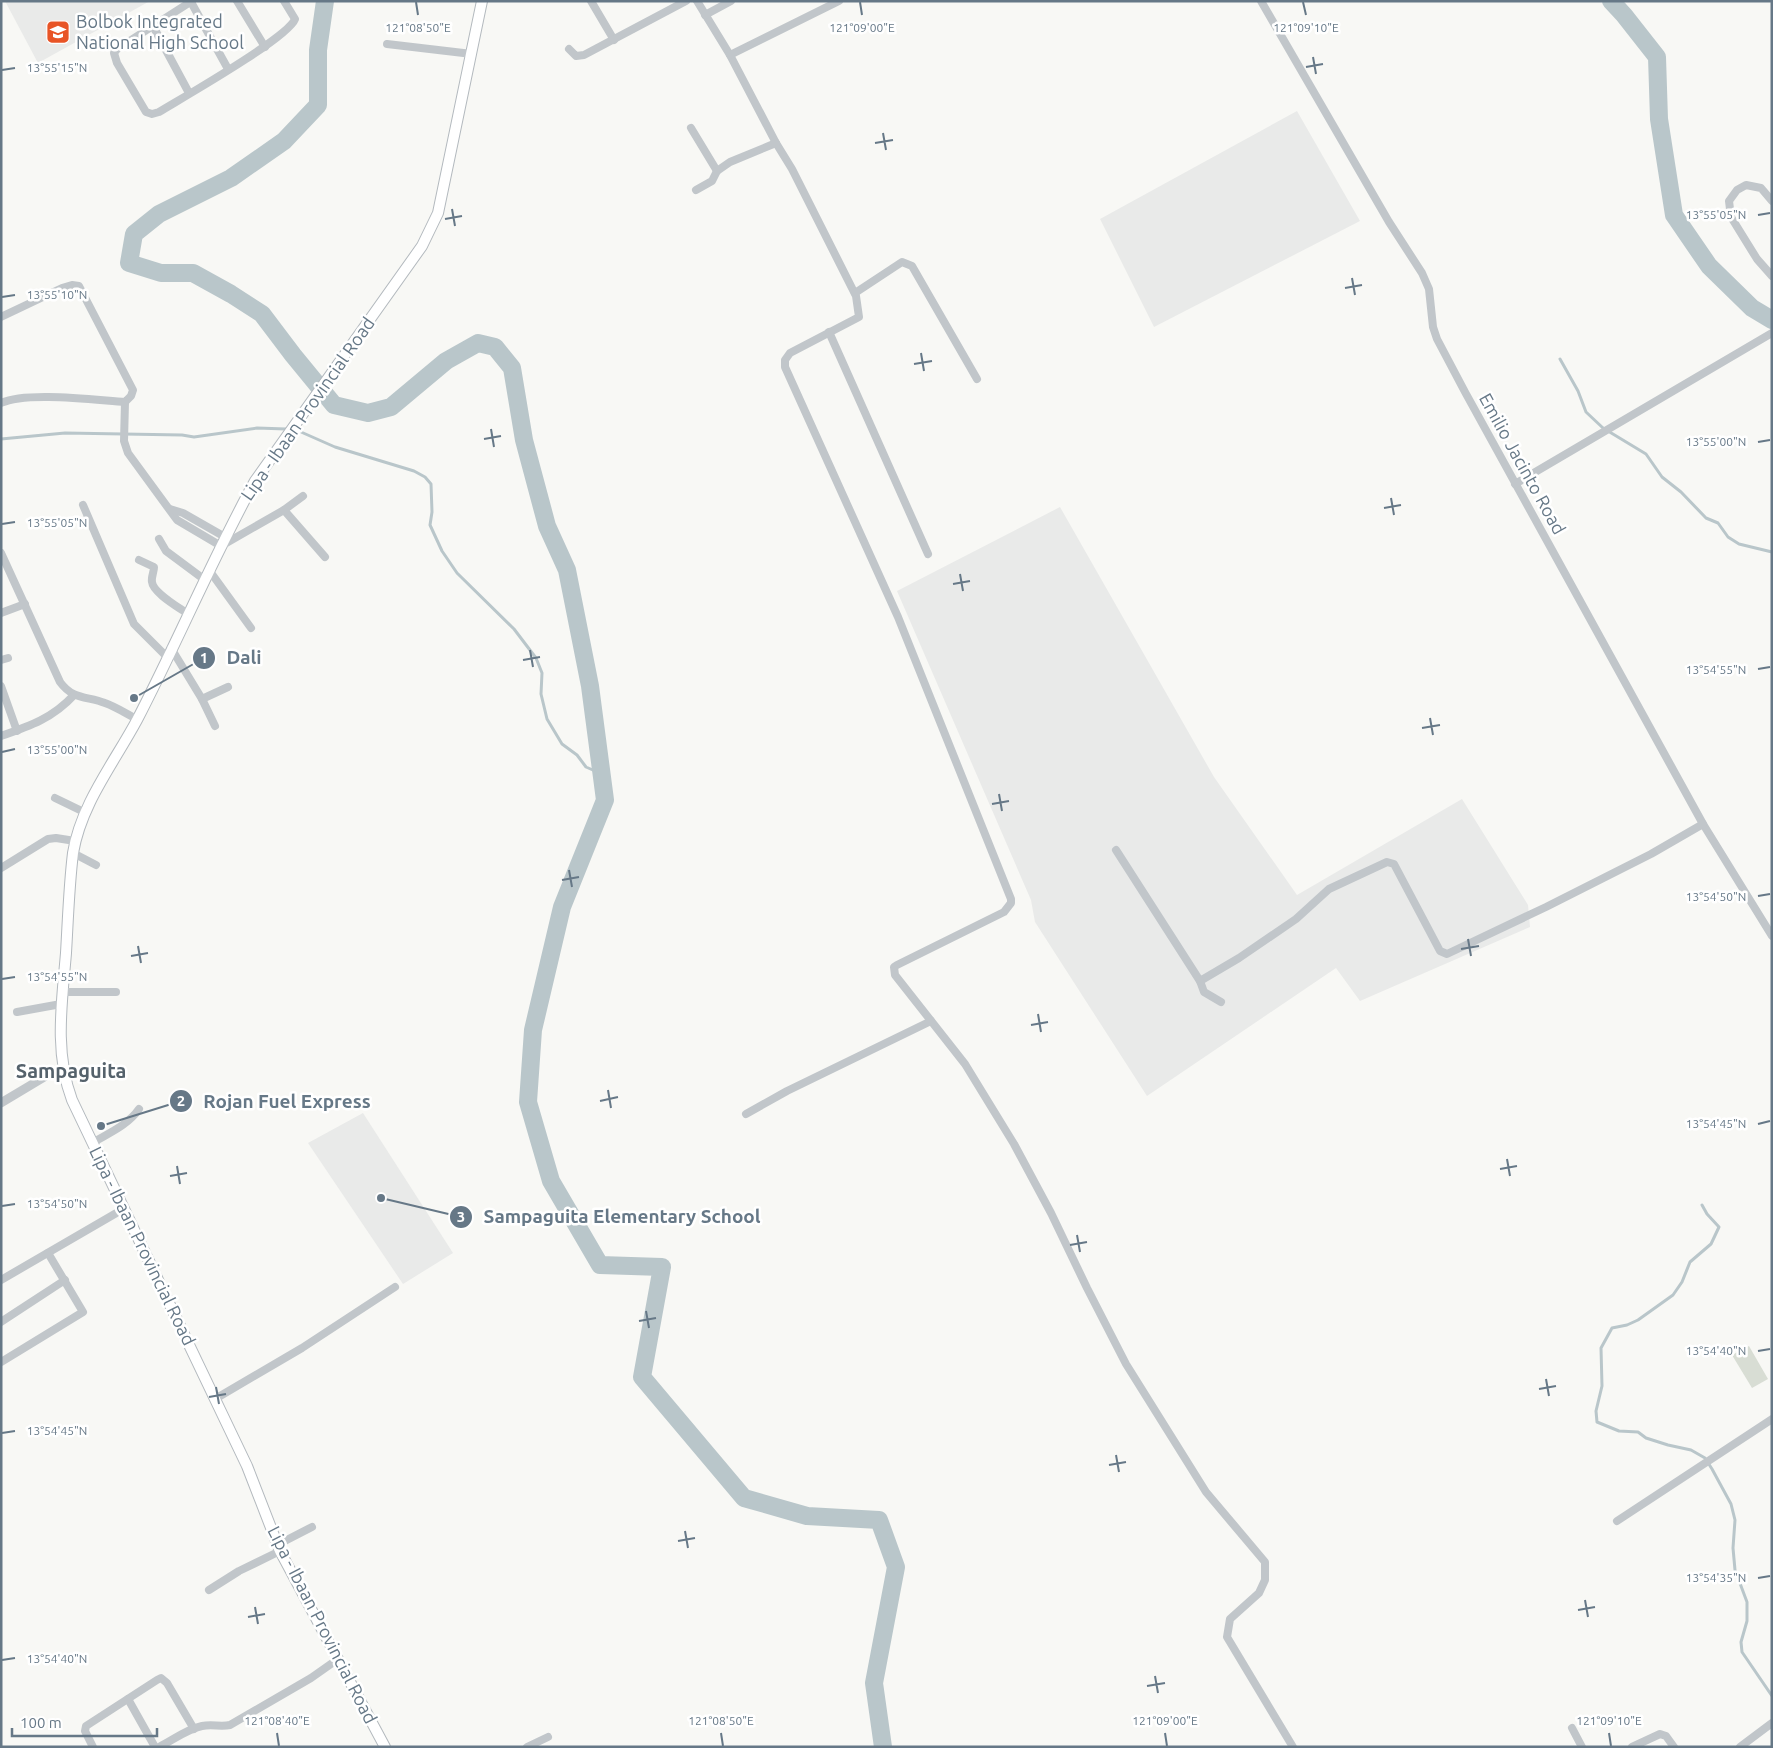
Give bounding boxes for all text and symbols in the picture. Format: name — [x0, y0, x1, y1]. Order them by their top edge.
place label: Bolbok Integrated National High School — [76, 11, 244, 52]
school or university icon: Bolbok Integrated National High School — [45, 19, 71, 45]
text: 121°08'50"E — [385, 21, 451, 34]
text: 121°09'00"E — [829, 21, 895, 34]
text: 121°09'10"E — [1273, 21, 1339, 34]
text: 13°55'15"N — [27, 61, 87, 74]
text: 13°55'05"N — [1686, 208, 1746, 221]
text: 13°55'10"N — [27, 288, 87, 301]
street label: Lipa - Ibaan Provincial Road — [236, 313, 378, 504]
street label: Emilio Jacinto Road — [1476, 390, 1570, 537]
text: 13°55'00"N — [1686, 435, 1746, 448]
text: 13°55'05"N — [27, 516, 87, 529]
callout: Dali — [191, 641, 272, 675]
text: Dali — [226, 646, 262, 668]
text: 1 — [200, 649, 208, 666]
text: 13°54'55"N — [1686, 663, 1746, 676]
text: 13°55'00"N — [27, 743, 87, 756]
text: 13°54'50"N — [1686, 890, 1746, 903]
text: 13°54'55"N — [27, 970, 87, 983]
district label: Sampaguita — [16, 1059, 126, 1082]
callout: Rojan Fuel Express — [169, 1084, 381, 1118]
text: Rojan Fuel Express — [203, 1090, 371, 1112]
text: 2 — [177, 1092, 185, 1109]
text: 13°54'45"N — [1686, 1117, 1746, 1130]
street label: Lipa - Ibaan Provincial Road — [86, 1143, 200, 1348]
text: 13°54'50"N — [27, 1197, 87, 1210]
callout: Sampaguita Elementary School — [449, 1200, 771, 1234]
text: Sampaguita Elementary School — [483, 1205, 761, 1227]
text: 3 — [457, 1208, 465, 1225]
text: 13°54'40"N — [1686, 1344, 1746, 1357]
text: 13°54'45"N — [27, 1424, 87, 1437]
street label: Lipa - Ibaan Provincial Road — [264, 1523, 381, 1726]
text: 13°54'35"N — [1686, 1571, 1746, 1584]
text: 13°54'40"N — [27, 1652, 87, 1665]
scale bar — [12, 1706, 158, 1738]
text: 100 m — [20, 1714, 62, 1731]
text: 121°08'40"E — [244, 1714, 310, 1727]
text: 121°08'50"E — [688, 1714, 754, 1727]
text: 121°09'00"E — [1132, 1714, 1198, 1727]
text: 121°09'10"E — [1576, 1714, 1642, 1727]

